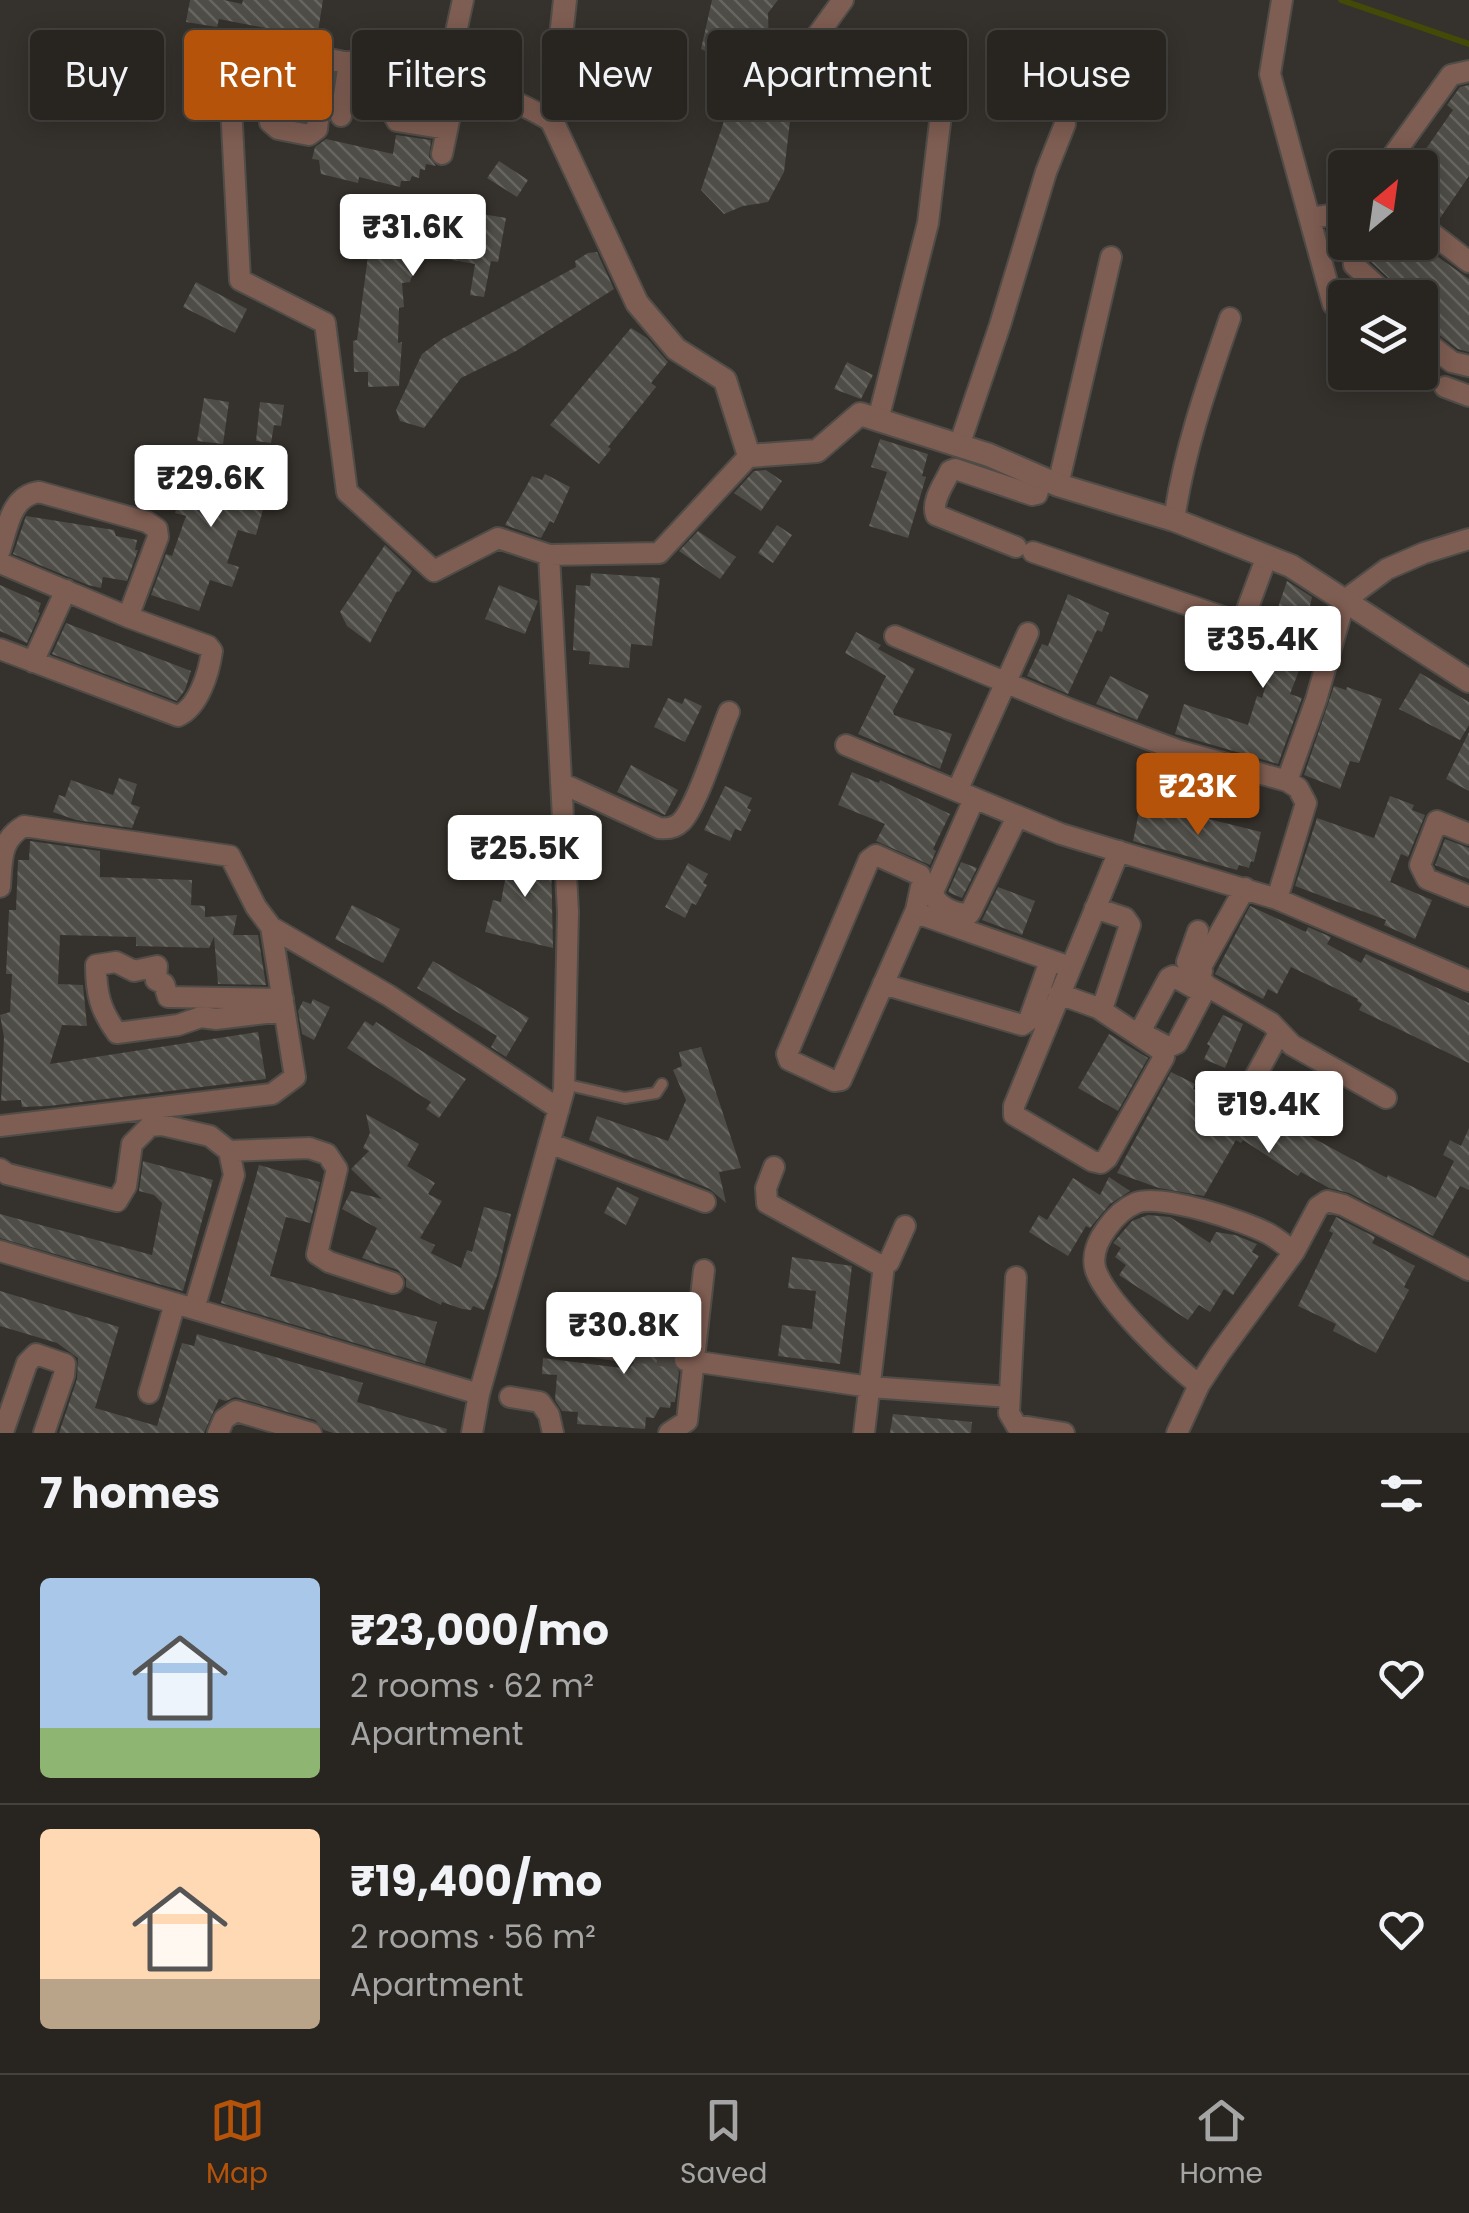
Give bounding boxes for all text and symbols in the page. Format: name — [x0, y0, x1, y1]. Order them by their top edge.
chip: Buy — [30, 30, 164, 120]
chip: Rent — [184, 30, 332, 120]
chip: Filters — [352, 30, 522, 120]
chip: New — [542, 30, 687, 120]
chip: Apartment — [707, 30, 967, 120]
chip: House — [987, 30, 1166, 120]
north arrow — [1328, 150, 1438, 260]
map controls — [1328, 150, 1438, 390]
pin: ₹31.6K — [332, 194, 494, 279]
text: ₹31.6K — [362, 204, 464, 249]
button: layers — [1328, 280, 1438, 390]
pin: ₹29.6K — [130, 445, 292, 530]
text: ₹29.6K — [157, 455, 265, 500]
pin: ₹35.4K — [1182, 606, 1344, 691]
text: ₹35.4K — [1207, 616, 1319, 661]
pin: ₹23K — [1139, 753, 1257, 838]
text: ₹23K — [1158, 763, 1238, 808]
pin: ₹25.5K — [444, 815, 606, 900]
text: ₹25.5K — [470, 825, 580, 870]
pin: ₹19.4K — [1188, 1071, 1350, 1156]
text: ₹19.4K — [1217, 1081, 1321, 1126]
pin: ₹30.8K — [543, 1292, 705, 1377]
text: ₹30.8K — [568, 1302, 680, 1347]
text: 7 homes — [40, 1464, 220, 1523]
icon: filters — [1374, 1466, 1429, 1521]
text: ₹23,000/mo — [350, 1601, 609, 1660]
icon: home — [120, 1618, 240, 1738]
icon: heart — [1374, 1651, 1429, 1706]
text: 2 rooms · 62 m² — [350, 1663, 594, 1708]
text: Apartment — [350, 1711, 523, 1756]
text: ₹19,400/mo — [350, 1852, 602, 1911]
icon: home — [120, 1869, 240, 1989]
icon: heart — [1374, 1902, 1429, 1957]
text: 2 rooms · 56 m² — [350, 1914, 596, 1959]
text: Apartment — [350, 1962, 523, 2007]
tab: Map — [206, 2093, 268, 2195]
tab: Saved — [680, 2093, 767, 2195]
tab: Home — [1179, 2093, 1263, 2195]

